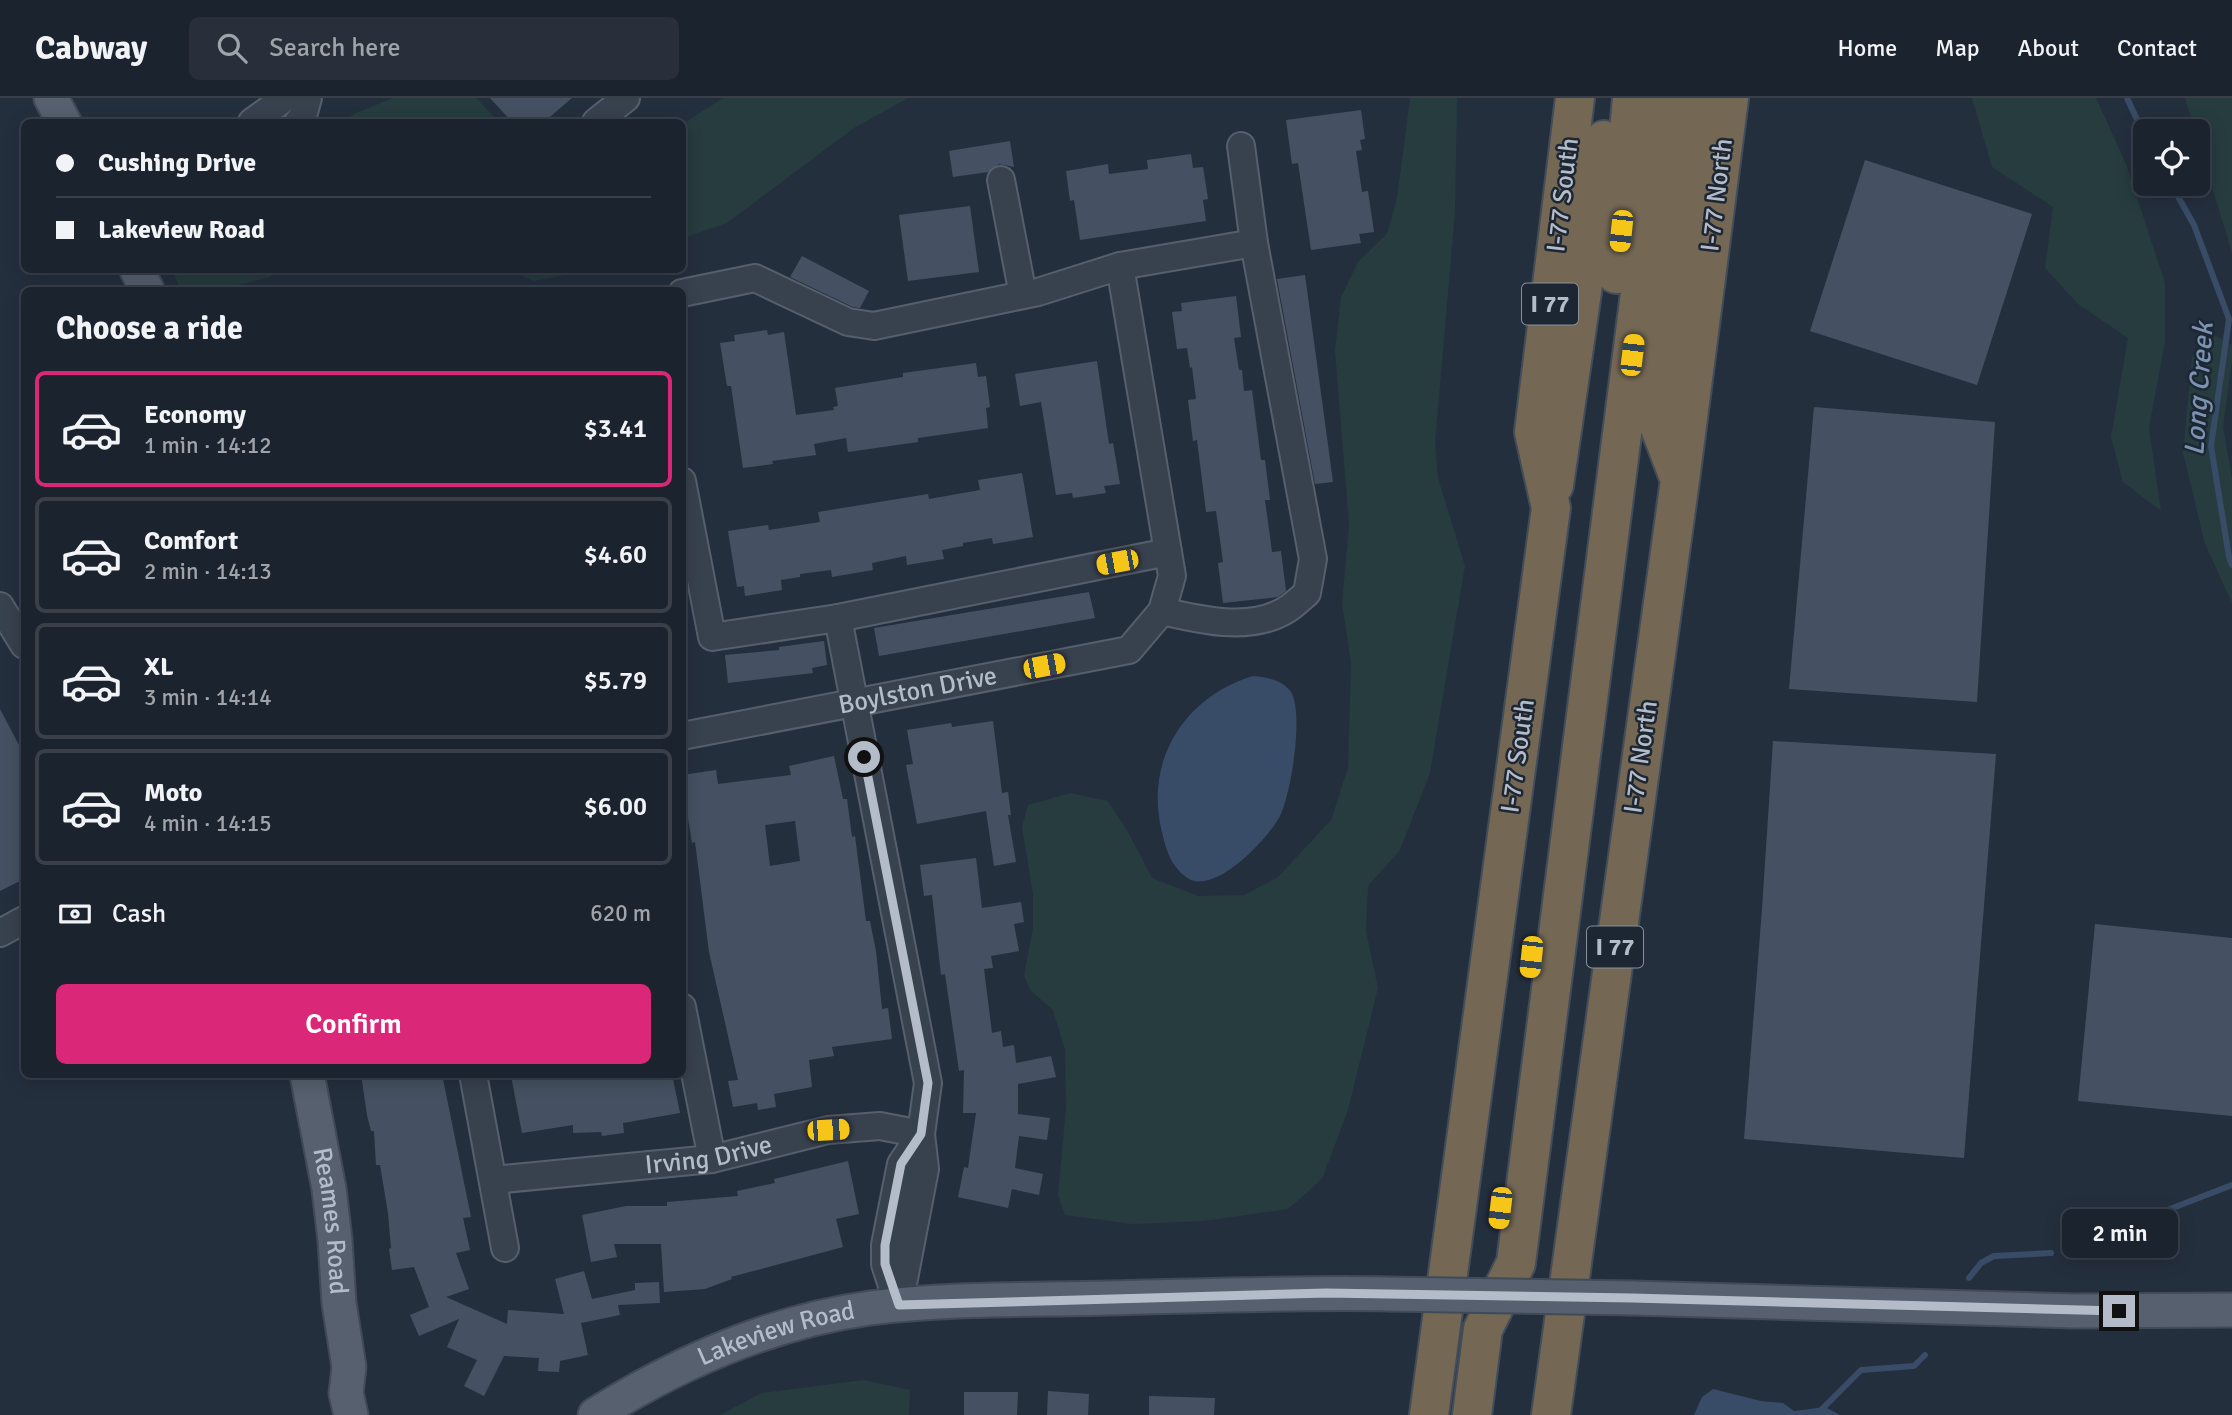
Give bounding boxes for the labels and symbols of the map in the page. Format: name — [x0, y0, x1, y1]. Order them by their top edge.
street label: I-77 South — [1540, 136, 1586, 254]
street label: I-77 North — [1694, 136, 1740, 254]
car — [1609, 209, 1634, 253]
road number: I 77 — [1522, 284, 1578, 324]
water label: Long Creek — [2177, 318, 2221, 457]
car — [1620, 333, 1645, 377]
car — [1095, 548, 1140, 576]
car — [1022, 652, 1067, 680]
street label: Boylston Drive — [836, 660, 1000, 722]
street label: I-77 South — [1494, 697, 1542, 815]
street label: I-77 North — [1617, 698, 1665, 816]
route start — [848, 741, 880, 773]
road number: I 77 — [1587, 926, 1643, 968]
car — [1519, 935, 1544, 979]
car — [807, 1118, 850, 1142]
street label: Irving Drive — [644, 1129, 775, 1181]
street label: Reames Road — [305, 1145, 354, 1295]
car — [1488, 1186, 1513, 1230]
callout: 2 min — [2061, 1210, 2177, 1258]
street label: Lakeview Road — [693, 1295, 857, 1373]
route end — [2103, 1295, 2135, 1327]

